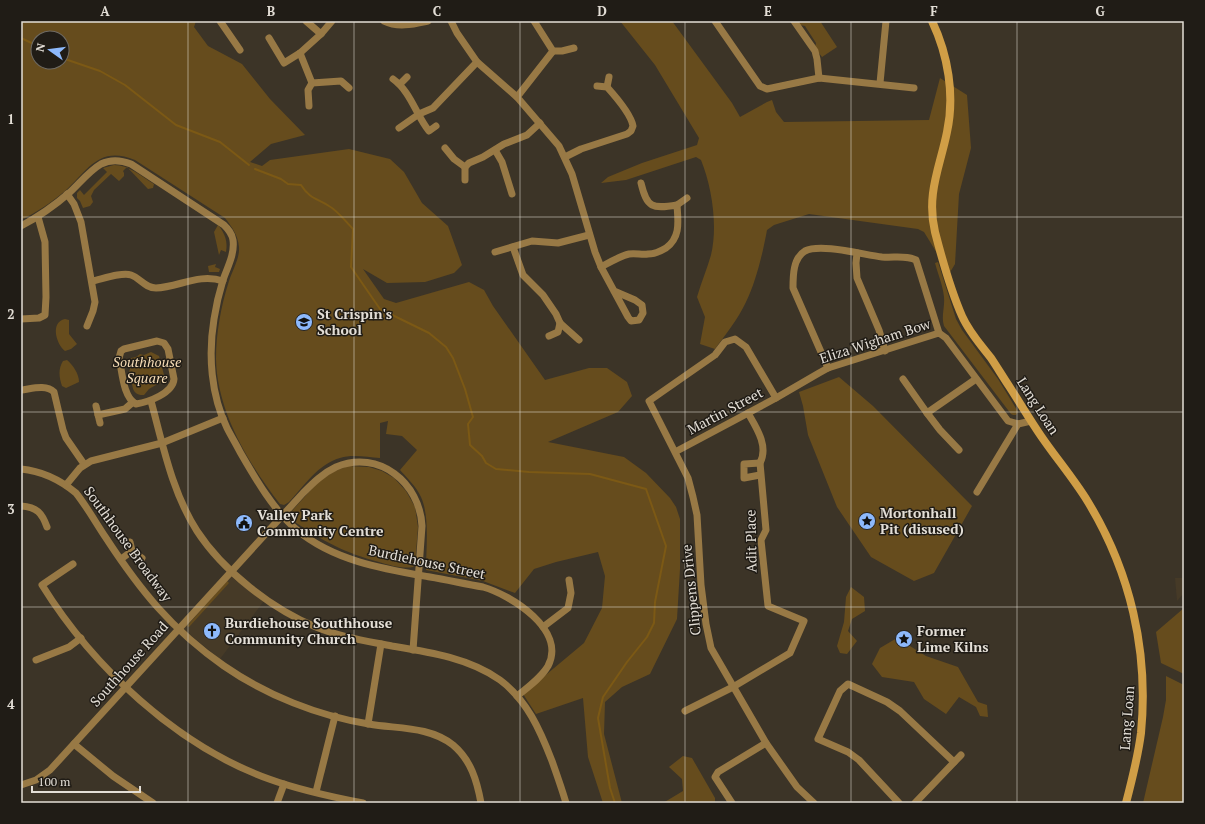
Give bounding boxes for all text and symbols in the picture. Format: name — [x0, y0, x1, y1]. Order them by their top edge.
text: A — [100, 2, 110, 20]
text: B — [267, 2, 275, 20]
text: C — [433, 2, 441, 20]
text: D — [597, 2, 607, 20]
text: E — [764, 2, 772, 20]
text: F — [930, 2, 938, 20]
text: G — [1095, 2, 1105, 20]
north arrow — [30, 30, 70, 70]
text: N — [32, 41, 48, 53]
text: 1 — [7, 110, 15, 128]
place label: St Crispin's School — [317, 304, 392, 339]
text: 2 — [7, 305, 15, 323]
school or university icon: St Crispin's School — [294, 312, 314, 332]
street label: Eliza Wigham Bow — [817, 313, 934, 367]
park label: Southhouse Square — [113, 352, 182, 387]
street label: Lang Loan — [1013, 373, 1064, 439]
street label: Martin Street — [684, 382, 767, 438]
street label: Southhouse Broadway — [80, 482, 177, 606]
text: 3 — [7, 500, 15, 518]
place label: Mortonhall Pit (disused) — [880, 503, 964, 538]
place label: Valley Park Community Centre — [257, 505, 384, 540]
street label: Adit Place — [740, 509, 761, 573]
place icon: Mortonhall Pit (disused) — [857, 511, 877, 531]
public building icon: Valley Park Community Centre — [234, 513, 254, 533]
street label: Burdiehouse Street — [367, 540, 488, 583]
street label: Clippens Drive — [676, 544, 705, 637]
place label: Burdiehouse Southhouse Community Church — [225, 613, 393, 648]
street label: Southhouse Road — [85, 617, 172, 710]
church icon: Burdiehouse Southhouse Community Church — [202, 621, 222, 641]
place label: Former Lime Kilns — [917, 621, 989, 656]
place icon: Former Lime Kilns — [894, 629, 914, 649]
street label: Lang Loan — [1115, 684, 1138, 751]
text: 4 — [7, 695, 15, 713]
scale bar — [32, 768, 140, 794]
text: 100 m — [38, 774, 71, 789]

